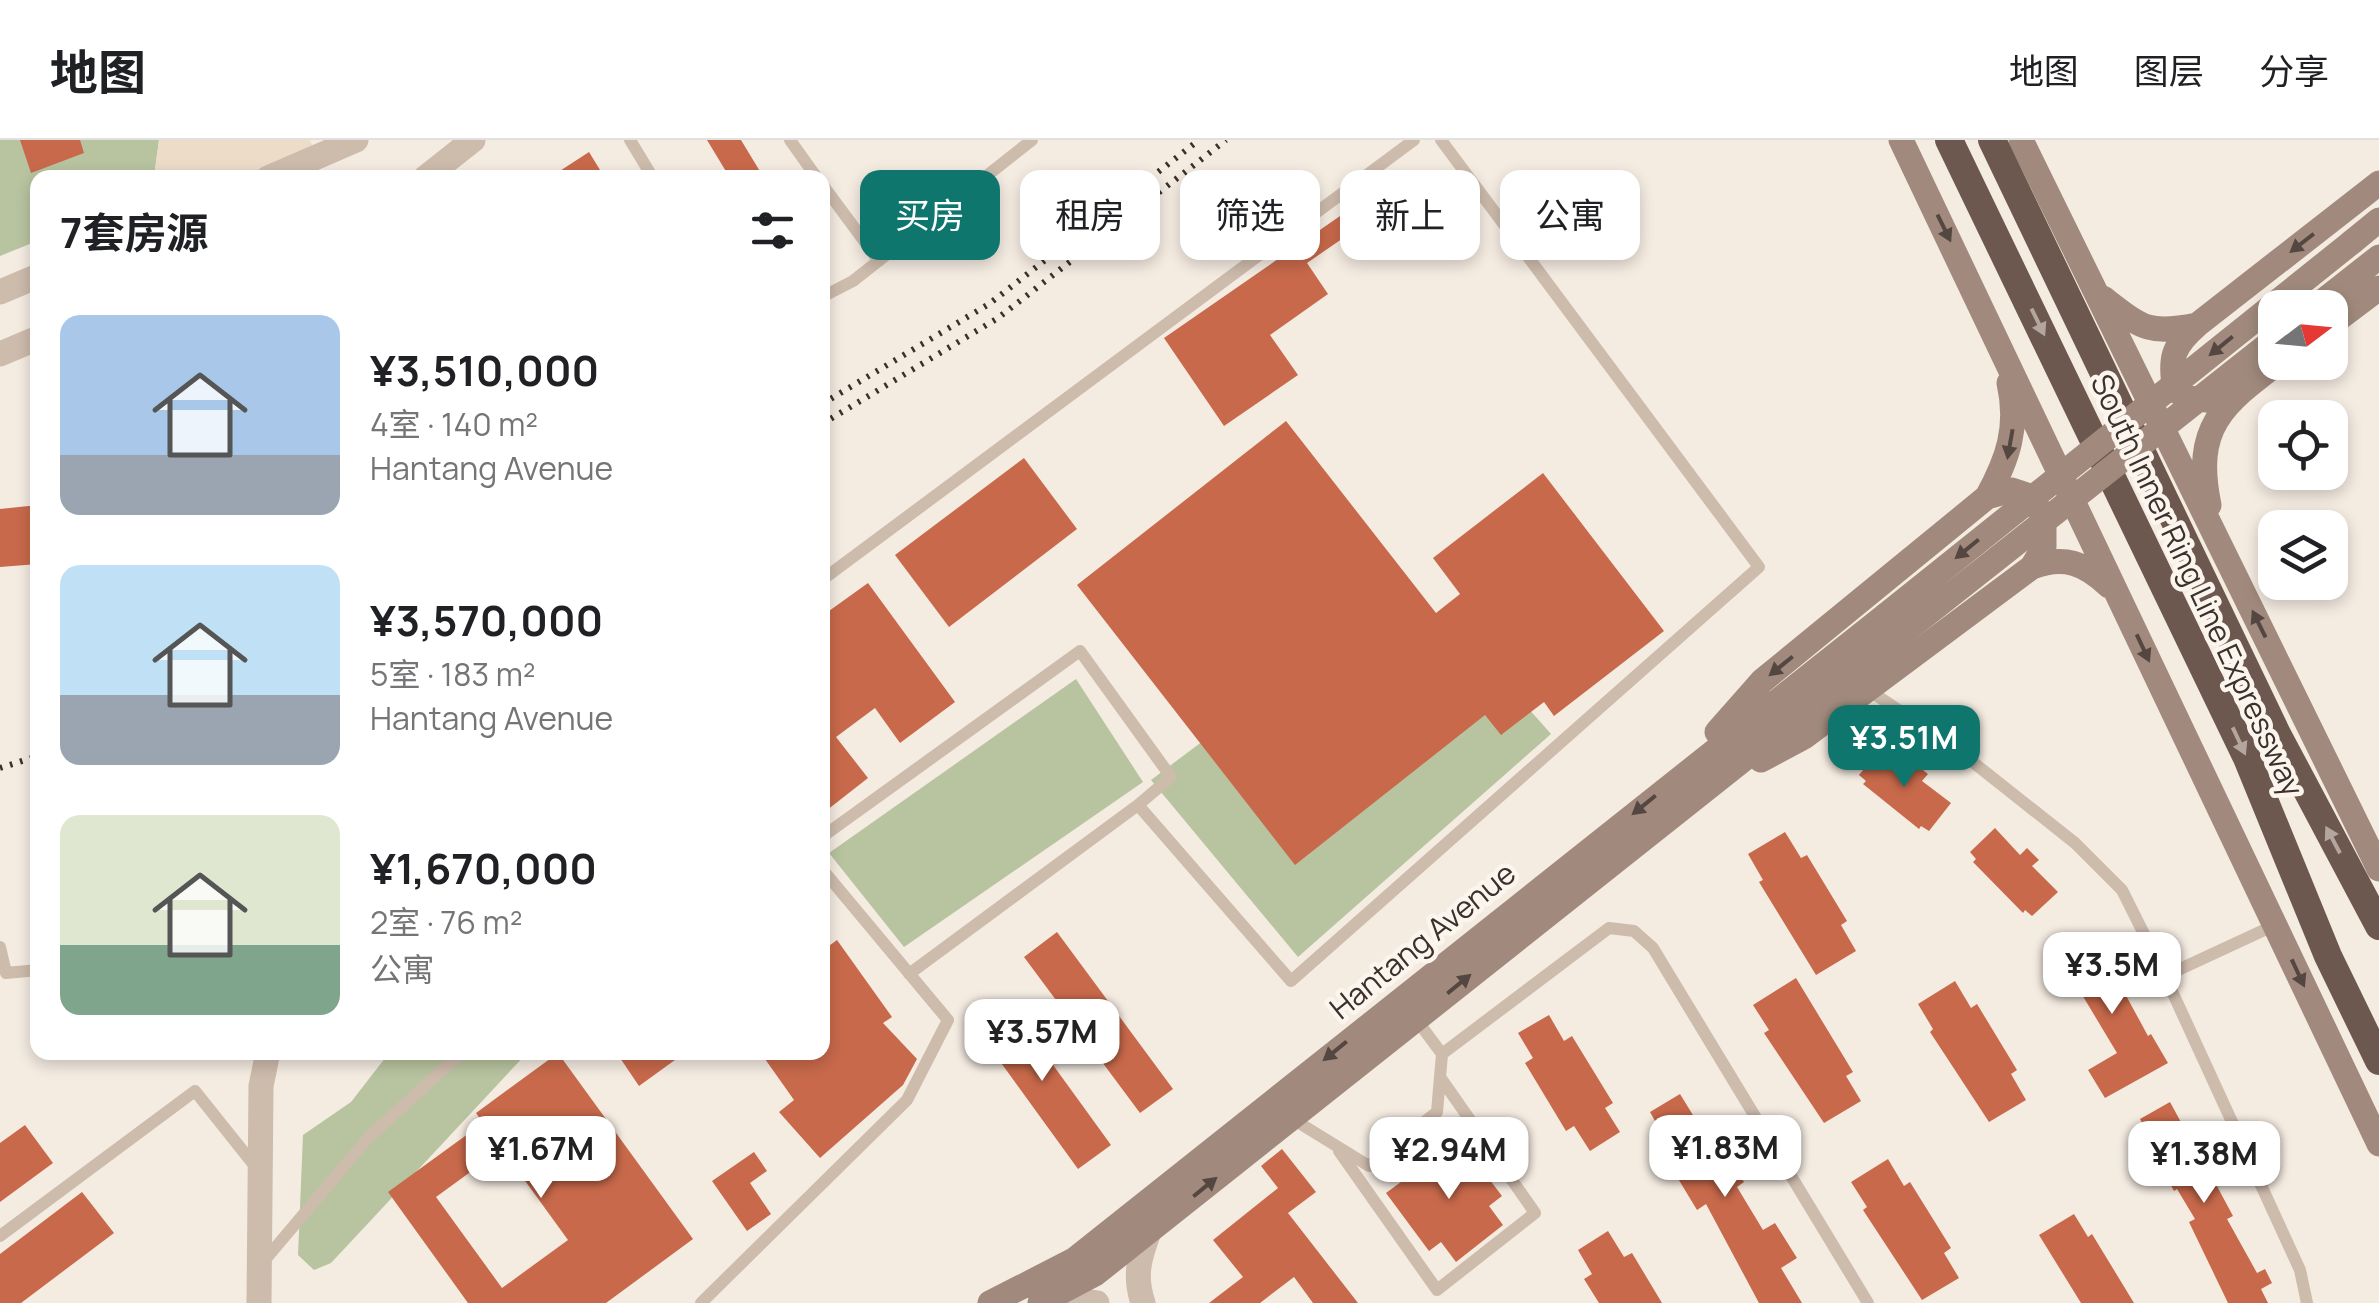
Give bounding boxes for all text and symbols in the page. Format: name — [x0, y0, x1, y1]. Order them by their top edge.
text: 地图 — [50, 39, 146, 104]
text: 地图 — [2009, 47, 2079, 95]
text: 图层 — [2134, 47, 2204, 95]
text: 分享 — [2259, 47, 2329, 95]
chip: 买房 — [860, 170, 1000, 260]
chip: 租房 — [1020, 170, 1160, 260]
chip: 筛选 — [1180, 170, 1320, 260]
chip: 新上 — [1340, 170, 1480, 260]
chip: 公寓 — [1500, 170, 1640, 260]
text: 7套房源 — [60, 203, 208, 261]
icon: filters — [745, 203, 800, 258]
one-way arrow — [1935, 214, 1952, 243]
one-way arrow — [2289, 232, 2315, 253]
north arrow — [2258, 290, 2348, 380]
map controls — [2258, 290, 2348, 600]
one-way arrow — [2029, 308, 2046, 337]
one-way arrow — [2208, 335, 2234, 356]
text: ¥3,510,000 — [370, 341, 599, 399]
icon: home — [140, 355, 260, 475]
street label: South Inner Ring Line Expressway — [2082, 367, 2314, 803]
button: locate — [2258, 400, 2348, 490]
text: 4室 · 140 m² — [370, 402, 538, 446]
one-way arrow — [2002, 429, 2017, 460]
text: Hantang Avenue — [370, 446, 613, 490]
button: layers — [2258, 510, 2348, 600]
one-way arrow — [1955, 538, 1980, 559]
text: ¥3,570,000 — [370, 591, 603, 649]
icon: home — [140, 605, 260, 725]
one-way arrow — [2251, 609, 2268, 638]
one-way arrow — [2135, 634, 2152, 663]
text: 5室 · 183 m² — [370, 652, 536, 696]
one-way arrow — [1768, 655, 1793, 676]
text: Hantang Avenue — [370, 696, 613, 740]
pin: ¥3.51M — [1823, 705, 1985, 790]
text: ¥3.51M — [1850, 715, 1958, 759]
one-way arrow — [2231, 727, 2248, 756]
one-way arrow — [1631, 794, 1656, 815]
one-way arrow — [2325, 826, 2342, 855]
text: ¥1,670,000 — [370, 839, 597, 897]
street label: Hantang Avenue — [1321, 852, 1523, 1028]
icon: home — [140, 855, 260, 975]
text: 2室 · 76 m² — [370, 900, 523, 944]
pin: ¥3.5M — [2042, 932, 2182, 1017]
text: ¥3.5M — [2065, 942, 2159, 986]
text: 公寓 — [370, 947, 434, 991]
one-way arrow — [2289, 959, 2306, 988]
one-way arrow — [1446, 974, 1472, 995]
pin: ¥3.57M — [961, 999, 1123, 1084]
text: ¥3.57M — [986, 1009, 1098, 1053]
one-way arrow — [1323, 1040, 1348, 1061]
pin: ¥1.83M — [1644, 1115, 1806, 1200]
pin: ¥1.67M — [460, 1116, 622, 1201]
pin: ¥2.94M — [1368, 1117, 1530, 1202]
pin: ¥1.38M — [2123, 1121, 2285, 1206]
text: ¥1.83M — [1671, 1125, 1779, 1169]
text: ¥1.67M — [488, 1126, 594, 1170]
text: ¥2.94M — [1391, 1127, 1507, 1171]
text: ¥1.38M — [2150, 1131, 2258, 1175]
one-way arrow — [1192, 1177, 1218, 1198]

